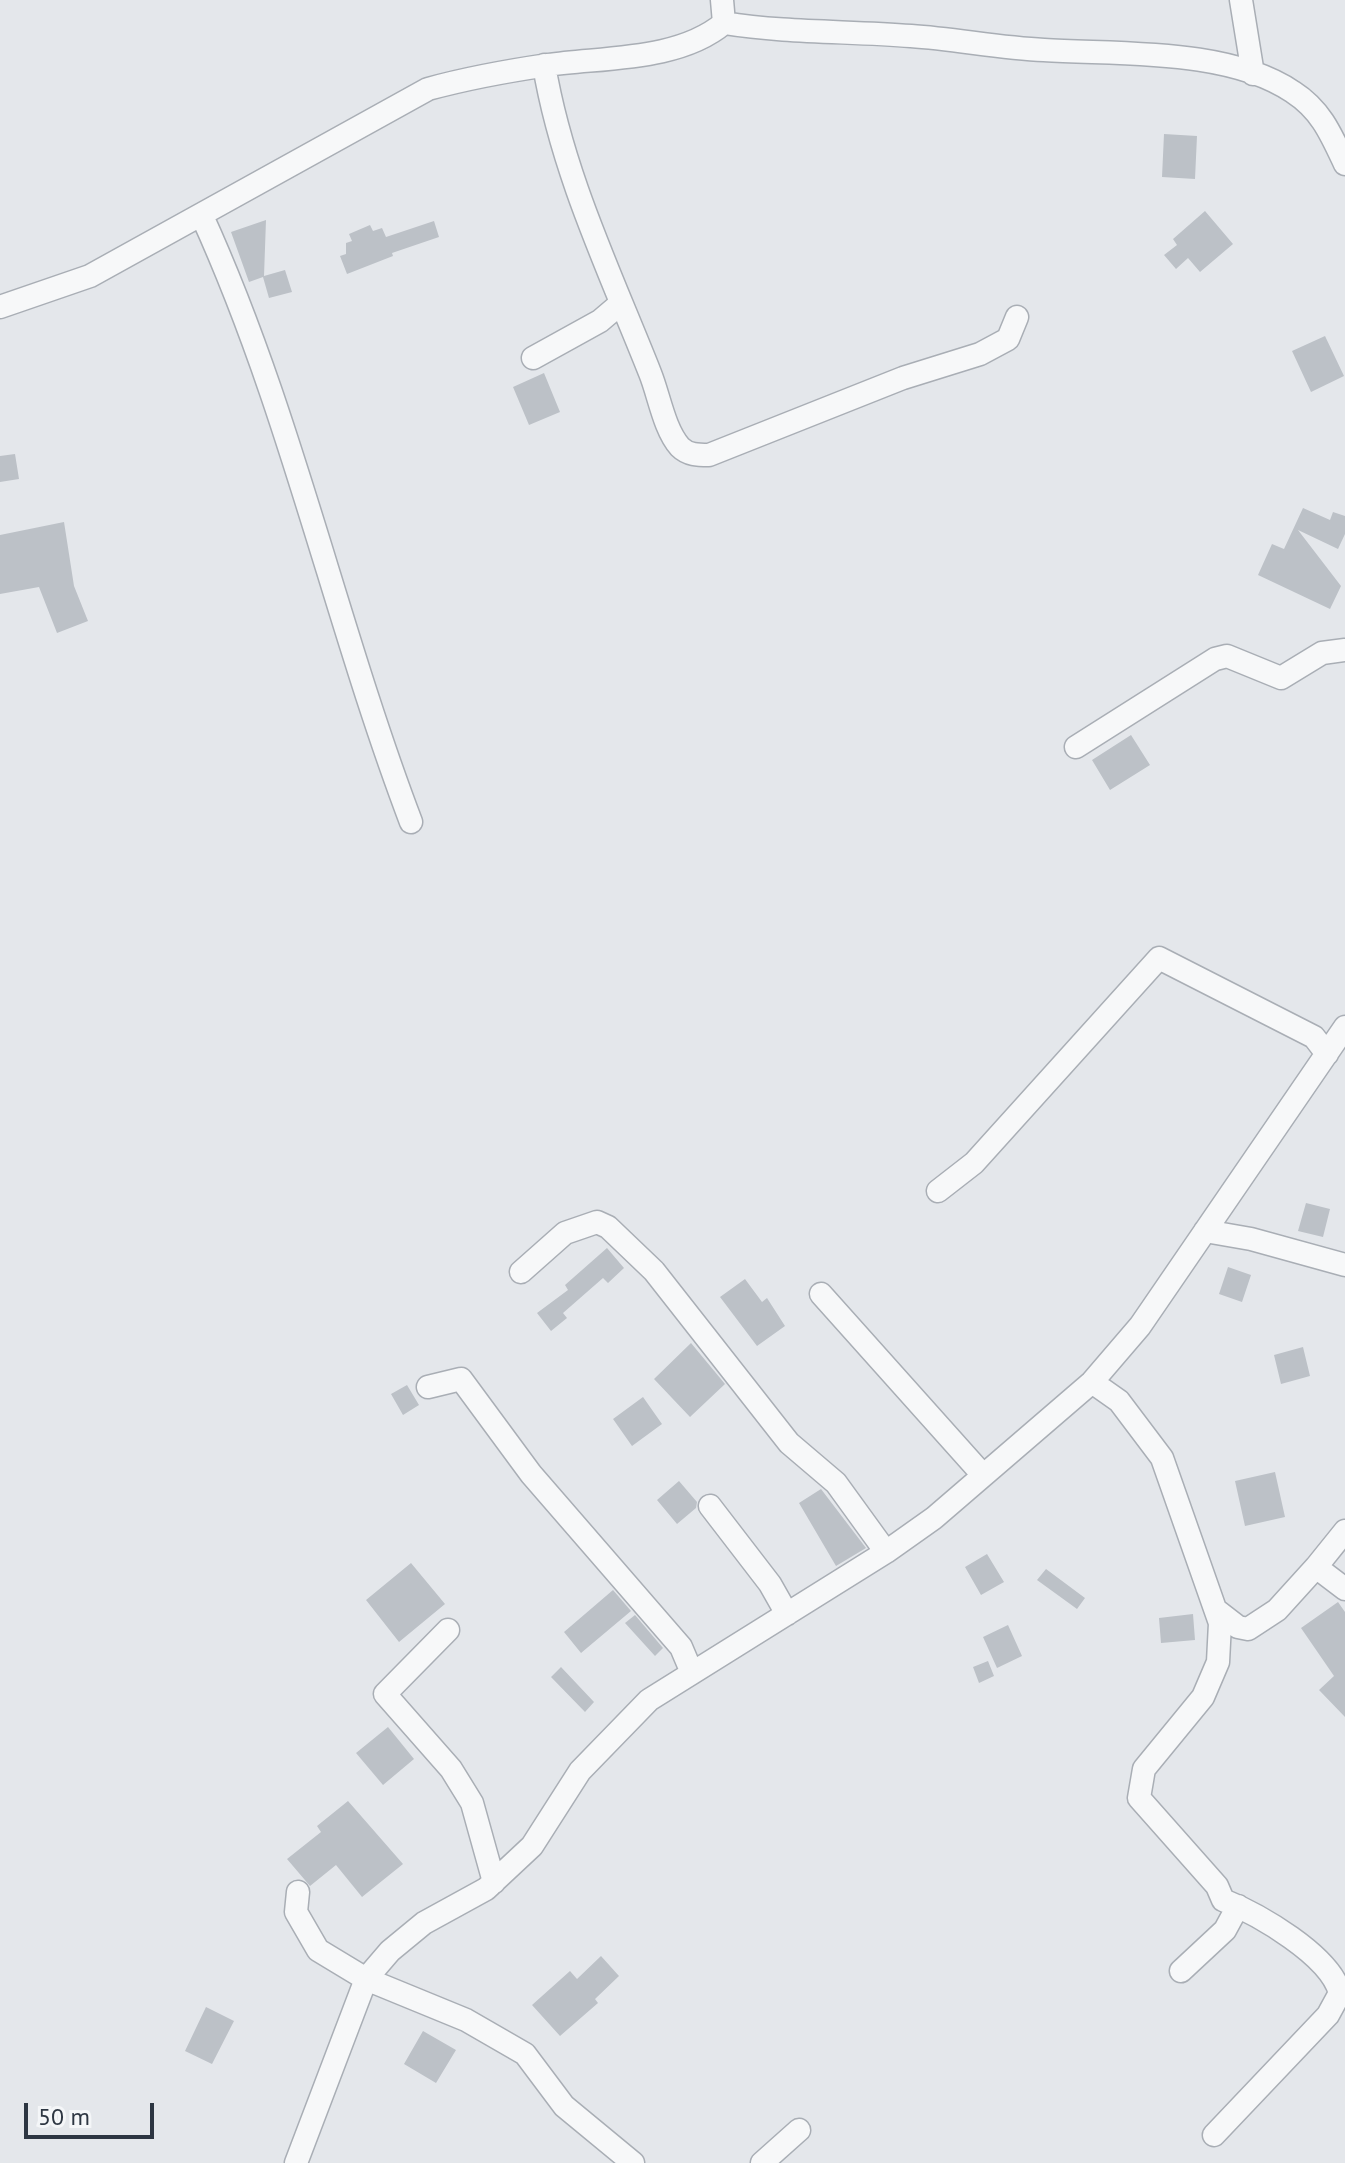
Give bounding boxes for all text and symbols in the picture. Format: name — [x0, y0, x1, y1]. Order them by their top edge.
scale bar — [28, 2087, 158, 2137]
text: 50 m — [38, 2101, 90, 2132]

